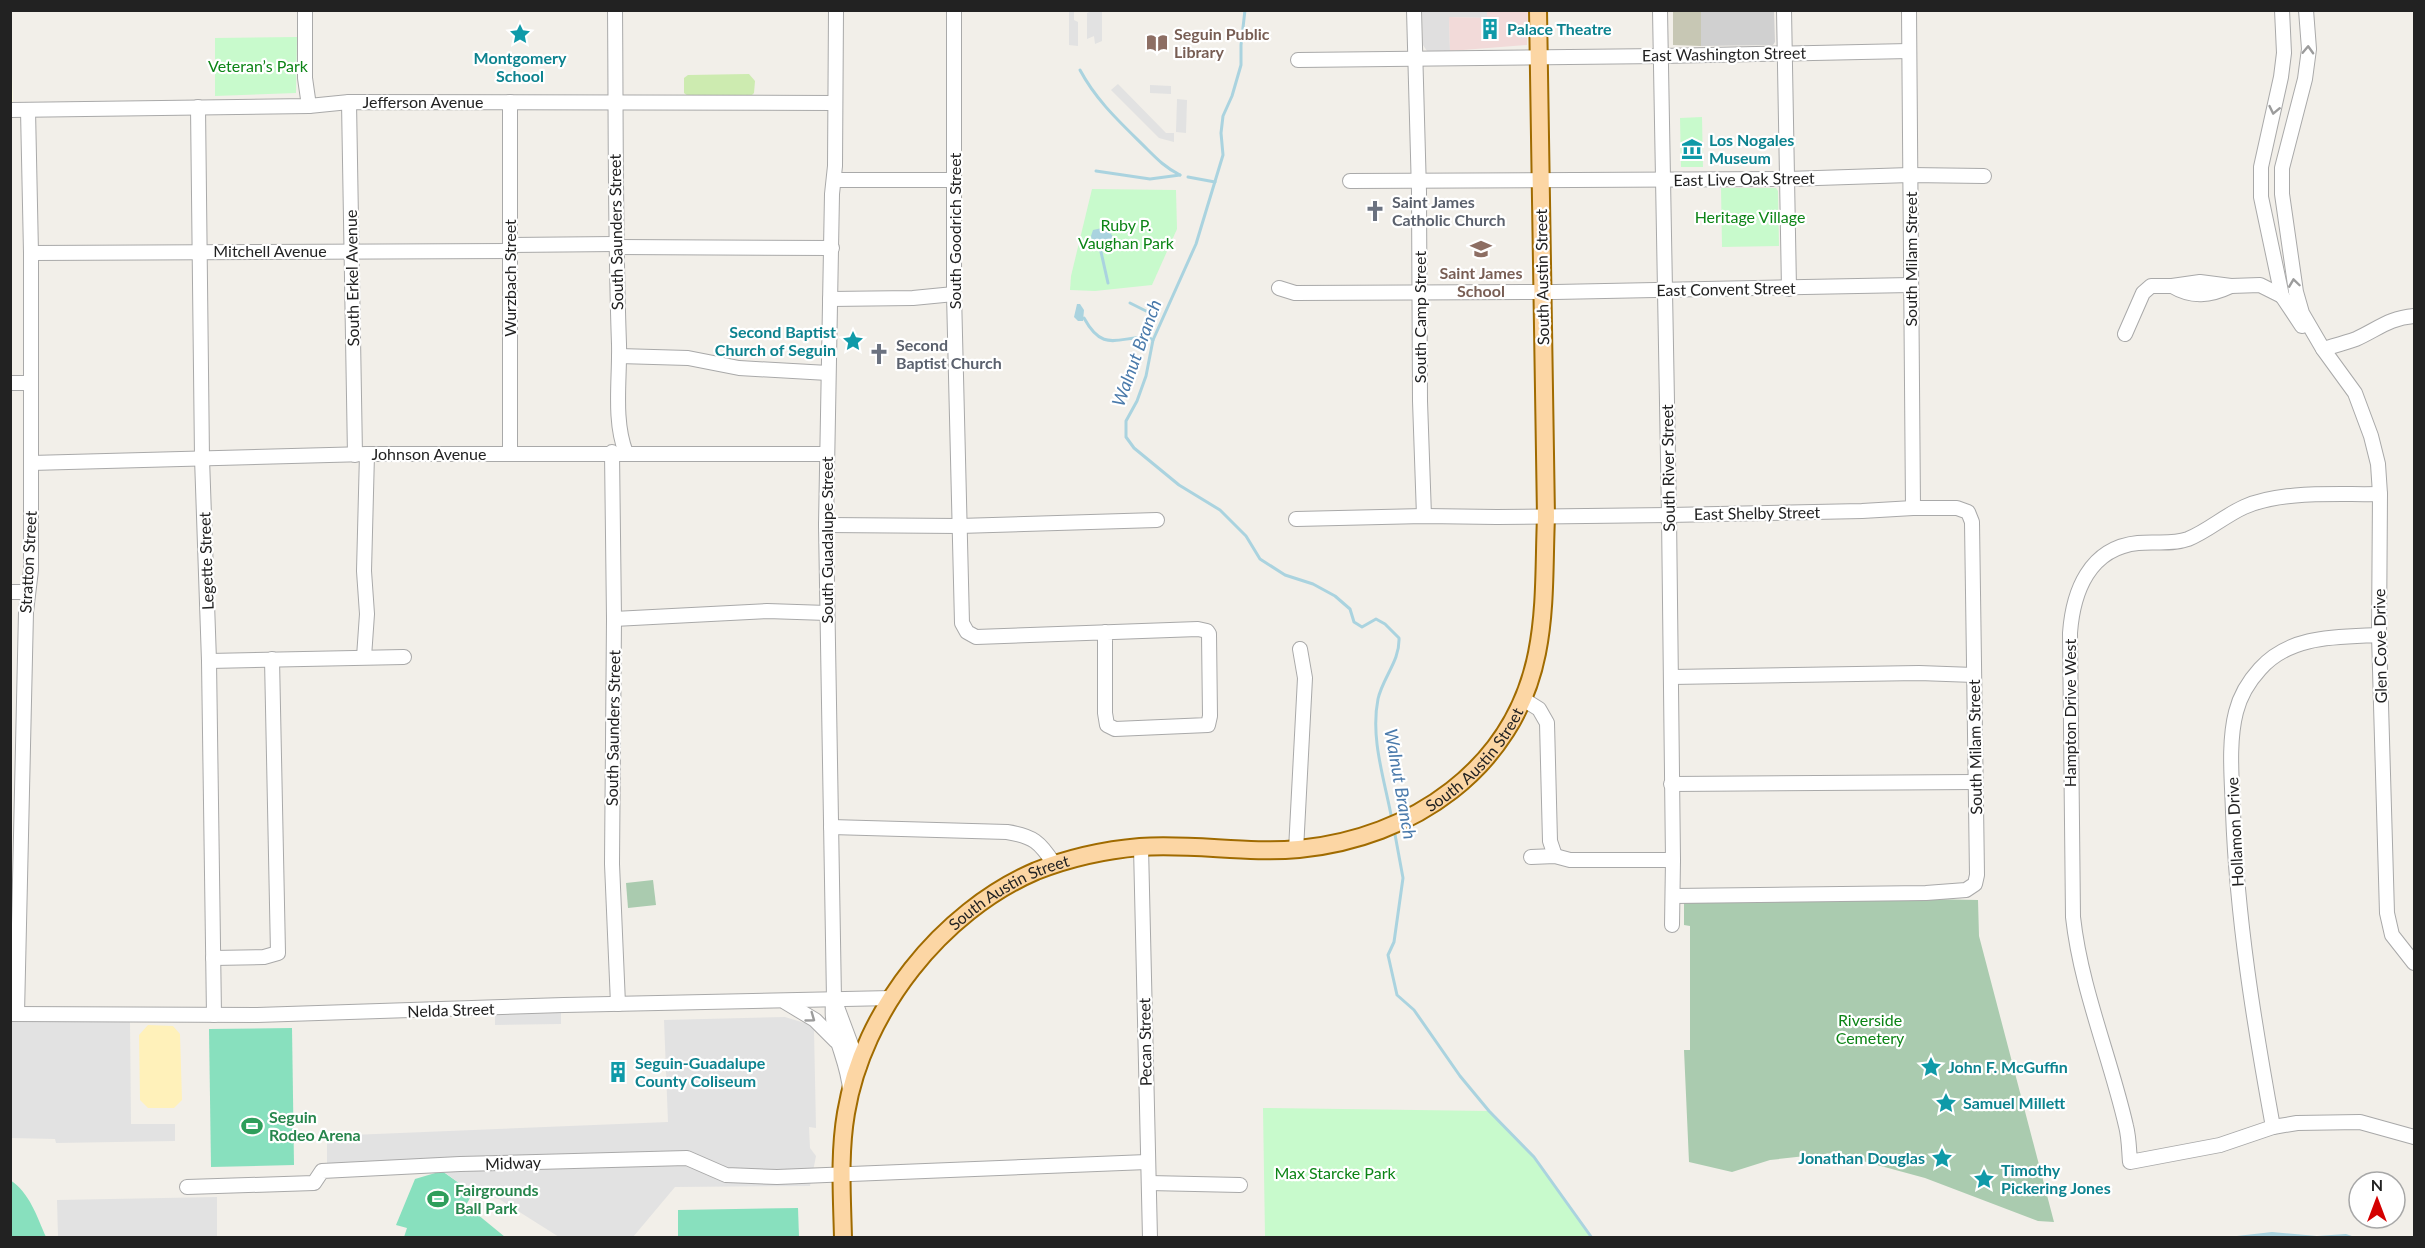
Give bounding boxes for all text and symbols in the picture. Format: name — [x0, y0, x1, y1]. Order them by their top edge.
building icon: Palace Theatre — [1478, 17, 1502, 41]
place label: Palace Theatre — [1507, 19, 1612, 38]
place icon: Montgomery School — [508, 22, 532, 46]
place label: Seguin Public Library — [1174, 24, 1270, 61]
library icon: Seguin Public Library — [1145, 31, 1169, 55]
street label: East Washington Street — [1642, 43, 1806, 64]
one-way arrow — [2301, 45, 2314, 54]
place label: Montgomery School — [474, 48, 567, 85]
park label: Veteran’s Park — [208, 56, 309, 75]
street label: Jefferson Avenue — [363, 92, 483, 111]
one-way arrow — [2268, 105, 2281, 115]
place label: Los Nogales Museum — [1709, 130, 1794, 167]
museum icon: Los Nogales Museum — [1680, 137, 1704, 161]
street label: South Goodrich Street — [945, 152, 964, 309]
street label: South Saunders Street — [605, 154, 626, 310]
street label: East Live Oak Street — [1673, 168, 1815, 189]
street label: South Milam Street — [1901, 191, 1920, 327]
place label: Saint James Catholic Church — [1392, 192, 1506, 229]
church icon: Saint James Catholic Church — [1363, 199, 1387, 223]
park label: Heritage Village — [1695, 207, 1805, 226]
street label: South Austin Street — [1531, 208, 1552, 345]
street label: South Erkel Avenue — [341, 210, 362, 346]
park label: Ruby P. Vaughan Park — [1078, 215, 1175, 252]
street label: Wurzbach Street — [500, 219, 519, 337]
school or university icon: Saint James School — [1469, 237, 1493, 261]
street label: Mitchell Avenue — [213, 241, 327, 260]
street label: South Camp Street — [1410, 251, 1429, 383]
place label: Saint James School — [1440, 263, 1522, 300]
street label: East Convent Street — [1656, 278, 1796, 299]
one-way arrow — [2289, 278, 2301, 287]
water label: Walnut Branch — [1107, 296, 1166, 409]
place label: Second Baptist Church of Seguin — [715, 322, 836, 359]
place icon: Second Baptist Church of Seguin — [841, 329, 865, 353]
place label: Second Baptist Church — [896, 335, 1002, 372]
church icon: Second Baptist Church — [867, 342, 891, 366]
street label: South River Street — [1657, 404, 1678, 532]
street label: Johnson Avenue — [372, 444, 486, 463]
street label: South Guadalupe Street — [817, 456, 836, 624]
street label: East Shelby Street — [1694, 502, 1821, 523]
street label: Stratton Street — [15, 510, 40, 614]
street label: Legette Street — [194, 511, 217, 610]
street label: Glen Cove Drive — [2369, 588, 2390, 704]
street label: Hampton Drive West — [2060, 638, 2079, 787]
street label: South Saunders Street — [602, 650, 623, 806]
street label: South Milam Street — [1964, 679, 1985, 815]
street label: South Austin Street — [1422, 704, 1527, 815]
water label: Walnut Branch — [1380, 727, 1422, 841]
street label: Hollamon Drive — [2222, 777, 2247, 887]
street label: South Austin Street — [944, 850, 1071, 934]
street label: Pecan Street — [1134, 997, 1155, 1086]
street label: Nelda Street — [407, 998, 495, 1021]
park label: Riverside Cemetery — [1836, 1010, 1905, 1047]
one-way arrow — [805, 1011, 816, 1022]
place label: Seguin-Guadalupe County Coliseum — [635, 1053, 766, 1090]
place icon: John F. McGuffin — [1919, 1055, 1943, 1079]
place label: John F. McGuffin — [1948, 1057, 2068, 1076]
building icon: Seguin-Guadalupe County Coliseum — [606, 1060, 630, 1084]
place icon: Samuel Millett — [1934, 1091, 1958, 1115]
place label: Samuel Millett — [1963, 1093, 2066, 1112]
place label: Seguin Rodeo Arena — [269, 1107, 361, 1144]
sports icon: Seguin Rodeo Arena — [240, 1114, 264, 1138]
place icon: Jonathan Douglas — [1930, 1146, 1954, 1170]
place label: Jonathan Douglas — [1798, 1148, 1925, 1167]
street label: Midway — [485, 1152, 542, 1173]
place label: Timothy Pickering Jones — [2001, 1160, 2111, 1197]
park label: Max Starcke Park — [1274, 1163, 1396, 1182]
place icon: Timothy Pickering Jones — [1972, 1167, 1996, 1191]
north arrow — [2347, 1170, 2407, 1230]
text: N — [2371, 1175, 2383, 1194]
place label: Fairgrounds Ball Park — [455, 1180, 539, 1217]
sports icon: Fairgrounds Ball Park — [426, 1187, 450, 1211]

